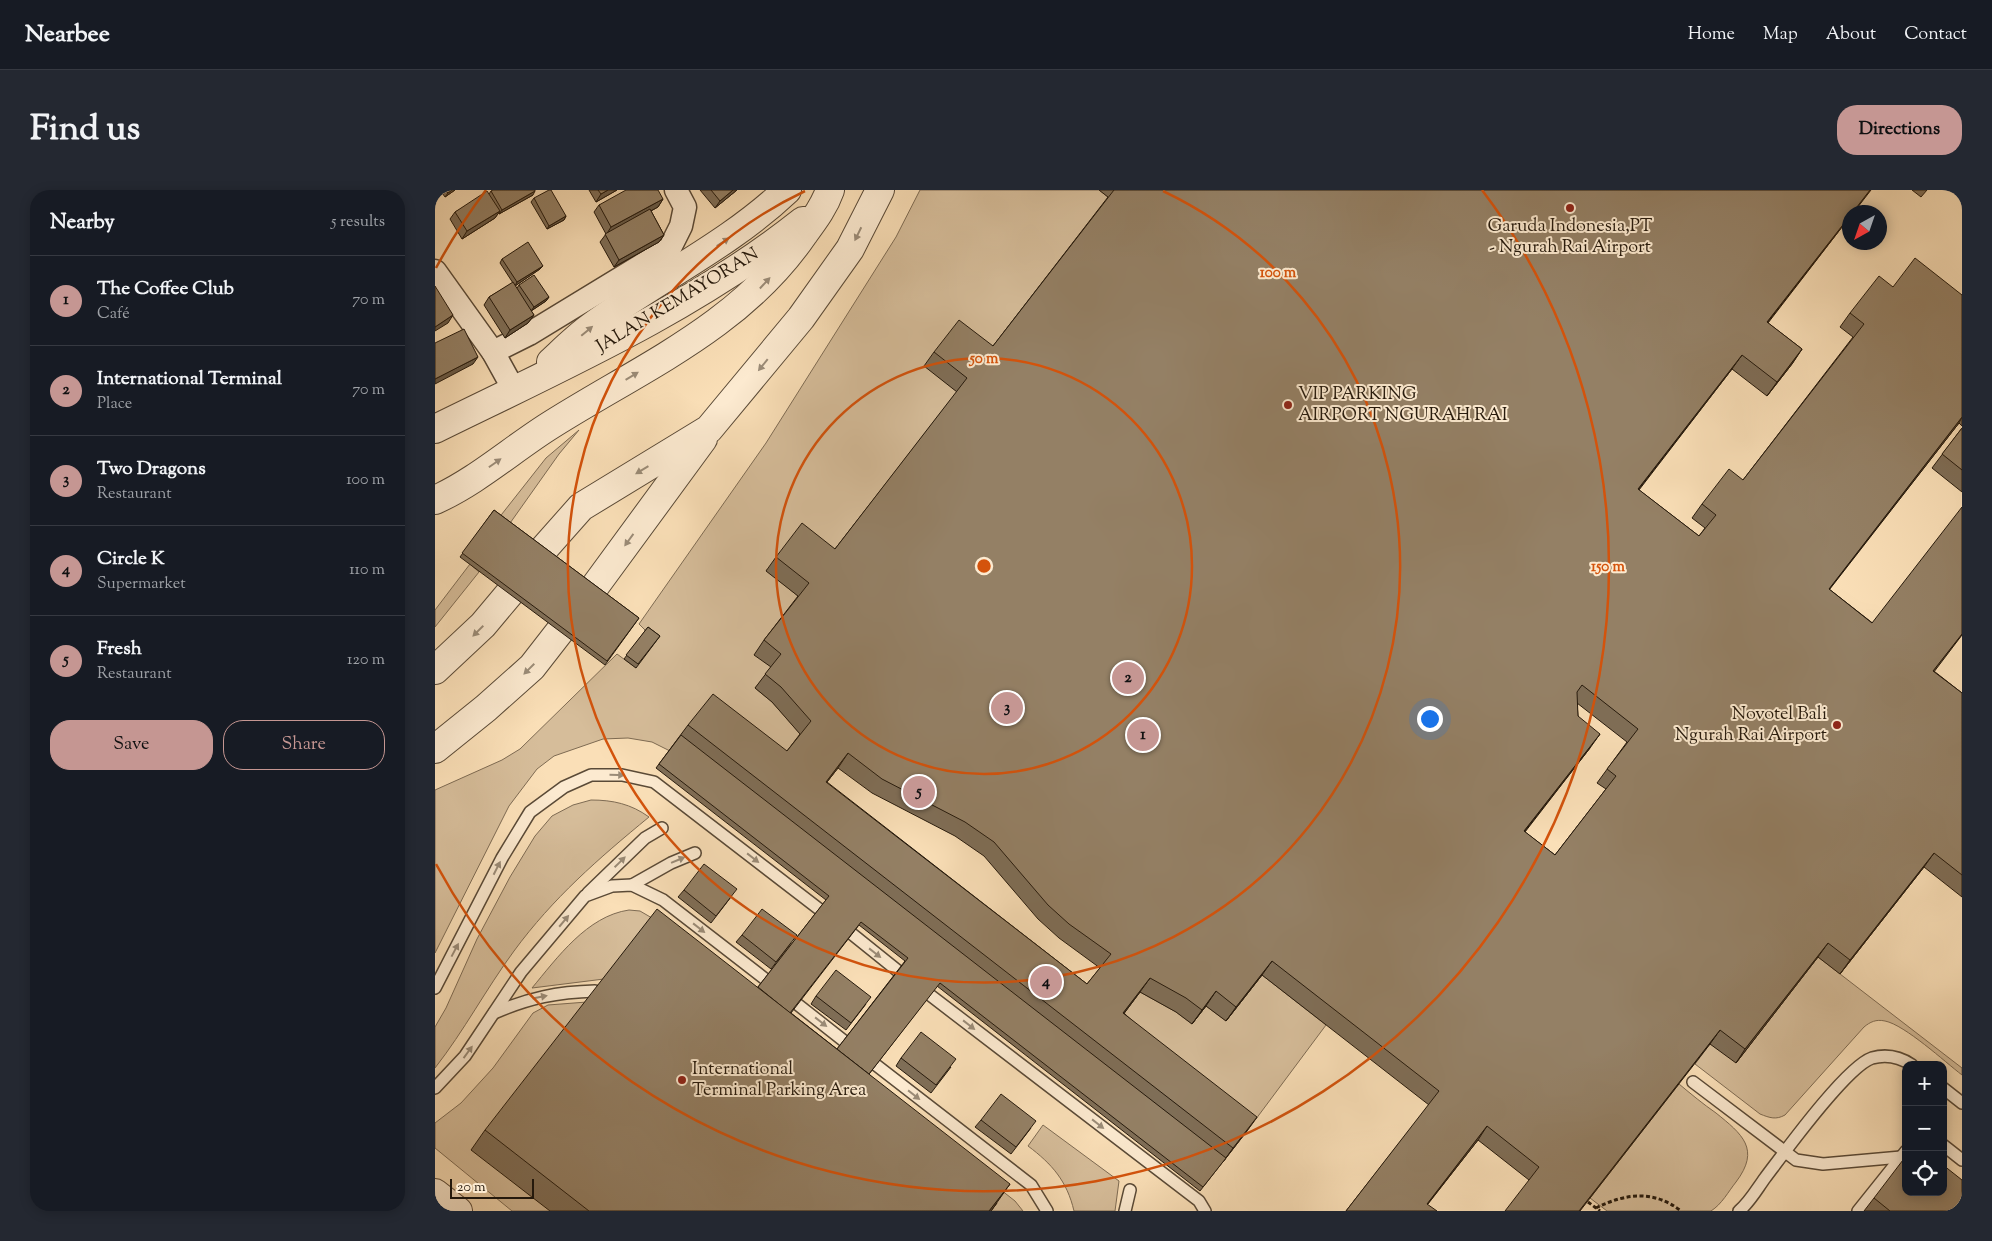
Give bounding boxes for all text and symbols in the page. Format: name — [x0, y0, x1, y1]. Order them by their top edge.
text: Nearbee — [25, 18, 110, 52]
text: Home — [1688, 22, 1735, 48]
text: Map — [1763, 22, 1798, 48]
text: About — [1826, 22, 1876, 48]
text: Contact — [1904, 22, 1967, 48]
text: Find us — [30, 105, 140, 156]
button: Directions — [1837, 105, 1962, 155]
marker: Garuda Indonesia,PT - Ngurah Rai Airport — [1564, 202, 1576, 214]
north arrow — [1842, 205, 1887, 250]
text: Nearby — [50, 208, 115, 238]
text: 5 results — [331, 211, 385, 234]
place label: Garuda Indonesia,PT - Ngurah Rai Airport — [1487, 214, 1653, 261]
one-way arrow — [854, 227, 862, 241]
one-way arrow — [716, 238, 729, 247]
street label: JALAN KEMAYORAN — [591, 242, 764, 360]
text: 100 m — [1260, 263, 1297, 284]
text: The Coffee Club — [97, 276, 234, 303]
one-way arrow — [759, 278, 771, 290]
text: 1 — [63, 289, 69, 312]
text: 70 m — [352, 289, 385, 312]
text: Café — [97, 303, 130, 326]
one-way arrow — [580, 325, 593, 336]
text: 50 m — [969, 349, 999, 370]
one-way arrow — [757, 358, 768, 371]
text: International Terminal — [97, 366, 282, 393]
one-way arrow — [626, 372, 639, 381]
text: 2 — [62, 379, 70, 402]
text: 70 m — [352, 379, 385, 402]
place label: VIP PARKING AIRPORT NGURAH RAI — [1298, 382, 1508, 429]
text: Place — [97, 393, 132, 416]
marker: VIP PARKING AIRPORT NGURAH RAI — [1282, 399, 1294, 411]
text: Two Dragons — [97, 456, 206, 483]
one-way arrow — [488, 458, 502, 468]
one-way arrow — [636, 466, 649, 475]
text: 3 — [63, 469, 69, 492]
text: 100 m — [346, 469, 385, 492]
text: Restaurant — [97, 483, 172, 506]
one-way arrow — [624, 533, 634, 547]
text: Circle K — [97, 546, 165, 573]
centre of rings — [975, 557, 993, 575]
text: 150 m — [1591, 557, 1625, 578]
text: 4 — [62, 559, 70, 582]
text: 110 m — [349, 559, 385, 582]
text: Supermarket — [97, 573, 186, 596]
one-way arrow — [472, 625, 484, 637]
text: Fresh — [97, 636, 142, 663]
text: 5 — [63, 649, 69, 672]
text: 120 m — [347, 649, 385, 672]
pin: 2 — [1112, 659, 1144, 697]
text: Restaurant — [97, 663, 172, 686]
one-way arrow — [523, 663, 535, 675]
pin: 3 — [991, 689, 1023, 727]
place label: Novotel Bali Ngurah Rai Airport — [1675, 702, 1827, 749]
your location — [1417, 706, 1443, 732]
pin: 1 — [1127, 716, 1159, 754]
marker: Novotel Bali Ngurah Rai Airport — [1831, 719, 1843, 731]
button: Save — [50, 720, 213, 770]
button: Share — [223, 720, 385, 770]
one-way arrow — [609, 771, 625, 779]
pin: 5 — [903, 773, 935, 811]
one-way arrow — [746, 853, 760, 863]
one-way arrow — [671, 855, 685, 863]
one-way arrow — [614, 856, 626, 868]
one-way arrow — [493, 861, 501, 875]
one-way arrow — [558, 915, 569, 928]
one-way arrow — [692, 923, 705, 934]
one-way arrow — [451, 943, 459, 957]
one-way arrow — [868, 947, 881, 958]
pin: 4 — [1030, 963, 1062, 1001]
one-way arrow — [532, 992, 548, 1000]
one-way arrow — [814, 1017, 827, 1028]
one-way arrow — [962, 1020, 976, 1030]
one-way arrow — [463, 1045, 473, 1059]
place label: International Terminal Parking Area — [692, 1057, 866, 1104]
map controls — [1902, 1061, 1947, 1196]
button: + — [1902, 1061, 1947, 1106]
marker: International Terminal Parking Area — [676, 1074, 688, 1086]
one-way arrow — [907, 1090, 921, 1100]
button: − — [1902, 1106, 1947, 1151]
one-way arrow — [1091, 1118, 1104, 1129]
button: locate — [1902, 1151, 1947, 1196]
scale bar — [450, 1176, 534, 1199]
text: 20 m — [457, 1178, 486, 1198]

